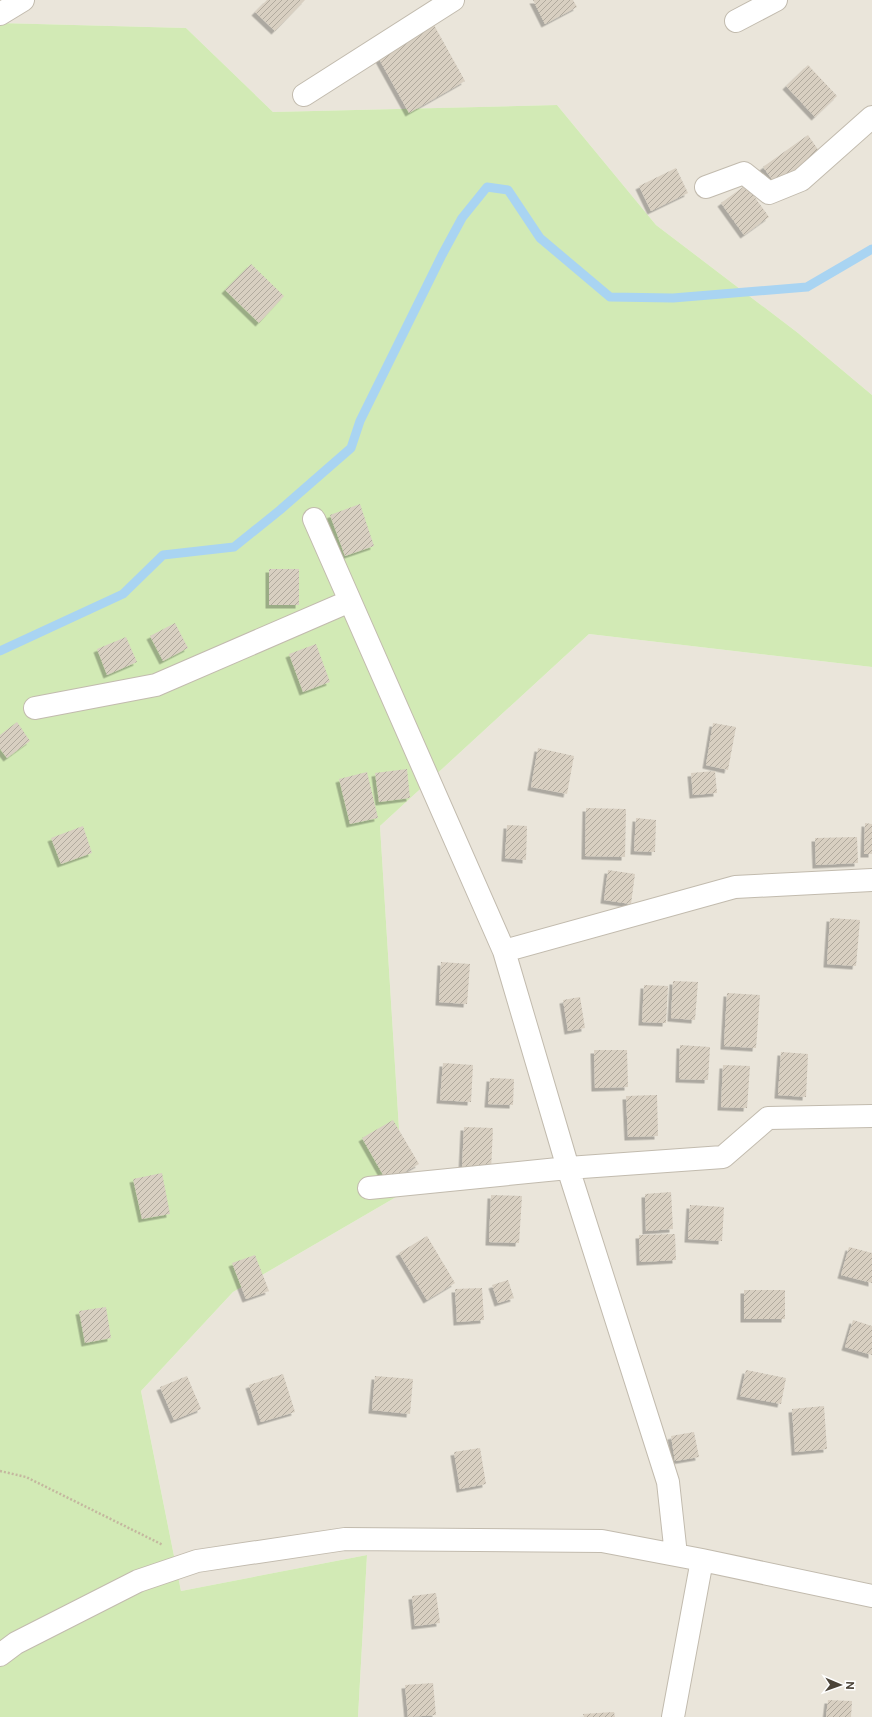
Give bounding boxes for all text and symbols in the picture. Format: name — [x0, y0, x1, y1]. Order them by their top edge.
north arrow — [820, 1665, 860, 1705]
text: N — [844, 1681, 856, 1690]

